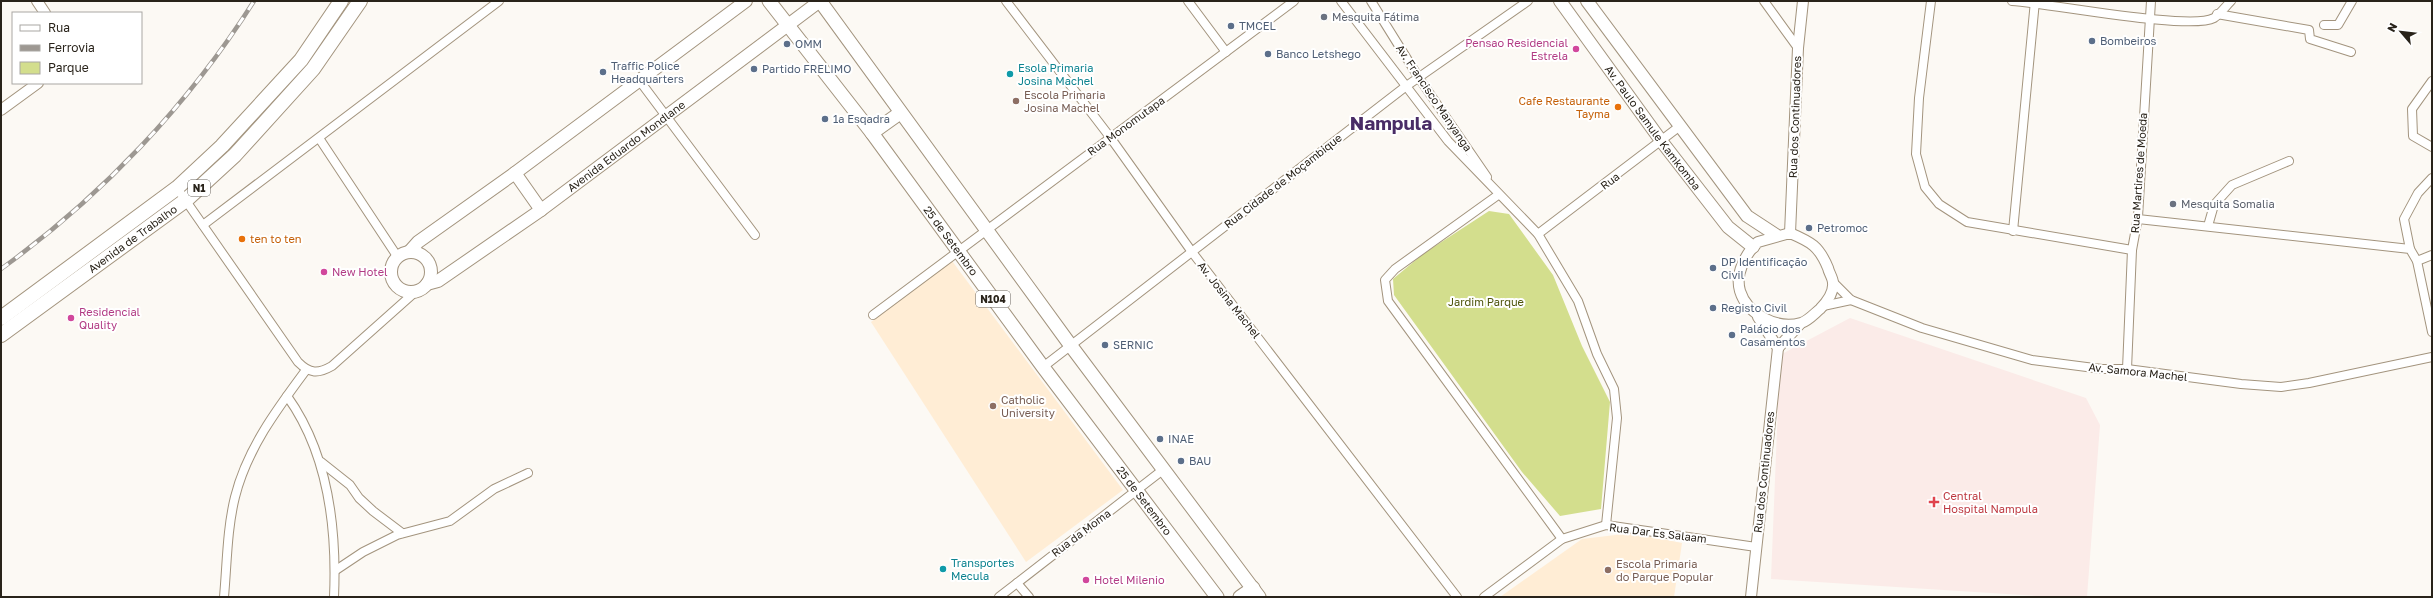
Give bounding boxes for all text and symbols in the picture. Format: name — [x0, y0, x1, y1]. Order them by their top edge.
place label: Mesquita Fátima — [1332, 10, 1419, 23]
legend — [12, 12, 142, 84]
marker: Mesquita Fátima — [1319, 12, 1329, 22]
north arrow — [2381, 12, 2421, 52]
place label: TMCEL — [1239, 19, 1276, 32]
text: Rua — [48, 20, 70, 35]
text: N — [2384, 20, 2399, 34]
marker: TMCEL — [1226, 21, 1236, 31]
place label: Bombeiros — [2100, 34, 2157, 47]
place label: Pensao Residencial Estrela — [1465, 36, 1568, 62]
marker: Bombeiros — [2087, 36, 2097, 46]
place label: OMM — [795, 37, 822, 50]
marker: OMM — [782, 39, 792, 49]
text: Ferrovia — [48, 40, 95, 55]
street label: Av. Francisco Manyanga — [1394, 42, 1475, 154]
marker: Pensao Residencial Estrela — [1571, 44, 1581, 54]
place label: Banco Letshego — [1276, 47, 1361, 60]
marker: Banco Letshego — [1263, 49, 1273, 59]
street label: Rua dos Continuadores — [1786, 55, 1803, 178]
place label: Traffic Police Headquarters — [611, 59, 684, 85]
text: Parque — [48, 60, 89, 75]
place label: Esola Primaria Josina Machel — [1018, 61, 1094, 87]
place label: Partido FRELIMO — [762, 62, 851, 75]
street label: Av. Paulo Samule Kamkomba — [1603, 62, 1704, 192]
marker: Partido FRELIMO — [749, 64, 759, 74]
marker: Traffic Police Headquarters — [598, 67, 608, 77]
marker: Esola Primaria Josina Machel — [1005, 69, 1015, 79]
place label: Escola Primaria Josina Machel — [1024, 88, 1105, 114]
street label: Rua Monomutapa — [1085, 93, 1167, 158]
place label: Cafe Restaurante Tayma — [1519, 94, 1610, 120]
marker: Escola Primaria Josina Machel — [1011, 96, 1021, 106]
street label: Avenida Eduardo Mondlane — [565, 98, 687, 194]
marker: Cafe Restaurante Tayma — [1613, 102, 1623, 112]
district label: Nampula — [1350, 111, 1432, 134]
place label: 1a Esqadra — [833, 112, 890, 125]
street label: Rua Martires de Moeda — [2128, 112, 2149, 234]
marker: 1a Esqadra — [820, 114, 830, 124]
street label: Rua Cidade de Moçambique — [1221, 131, 1344, 231]
street label: Rua — [1598, 169, 1622, 192]
road number: N1 — [188, 180, 210, 196]
place label: Mesquita Somalia — [2181, 197, 2275, 210]
marker: Mesquita Somalia — [2168, 199, 2178, 209]
street label: Avenida de Trabalho — [86, 202, 180, 275]
street label: 25 de Setembro — [921, 203, 981, 278]
place label: Petromoc — [1817, 221, 1868, 234]
marker: Petromoc — [1804, 223, 1814, 233]
place label: ten to ten — [250, 232, 302, 245]
marker: ten to ten — [237, 234, 247, 244]
place label: DP Identificação Civil — [1721, 255, 1808, 281]
street label: Av. Josina Machel — [1195, 259, 1264, 341]
marker: DP Identificação Civil — [1708, 263, 1718, 273]
place label: New Hotel — [332, 265, 388, 278]
marker: New Hotel — [319, 267, 329, 277]
road number: N104 — [976, 291, 1010, 307]
park label: Jardim Parque — [1448, 295, 1524, 308]
place label: Registo Civil — [1721, 301, 1788, 314]
marker: Registo Civil — [1708, 303, 1718, 313]
place label: Residencial Quality — [79, 305, 141, 331]
marker: Residencial Quality — [66, 313, 76, 323]
place label: Palácio dos Casamentos — [1740, 322, 1806, 348]
marker: Palácio dos Casamentos — [1727, 330, 1737, 340]
place label: SERNIC — [1113, 338, 1154, 351]
marker: SERNIC — [1100, 340, 1110, 350]
street label: Av. Samora Machel — [2088, 360, 2189, 383]
place label: Catholic University — [1001, 393, 1055, 419]
marker: Catholic University — [988, 401, 998, 411]
street label: Rua dos Continuadores — [1751, 410, 1776, 533]
place label: INAE — [1168, 432, 1194, 445]
marker: INAE — [1155, 434, 1165, 444]
place label: BAU — [1189, 454, 1211, 467]
marker: BAU — [1176, 456, 1186, 466]
street label: 25 de Setembro — [1114, 463, 1175, 538]
place label: Central Hospital Nampula — [1943, 489, 2038, 515]
marker: Central Hospital Nampula — [1928, 496, 1940, 508]
street label: Rua da Moma — [1049, 506, 1113, 559]
street label: Rua Dar Es Salaam — [1609, 520, 1708, 545]
place label: Transportes Mecula — [951, 556, 1014, 582]
place label: Escola Primaria do Parque Popular — [1616, 557, 1714, 583]
marker: Transportes Mecula — [938, 564, 948, 574]
marker: Escola Primaria do Parque Popular — [1603, 565, 1613, 575]
place label: Hotel Milenio — [1094, 573, 1165, 586]
marker: Hotel Milenio — [1081, 575, 1091, 585]

